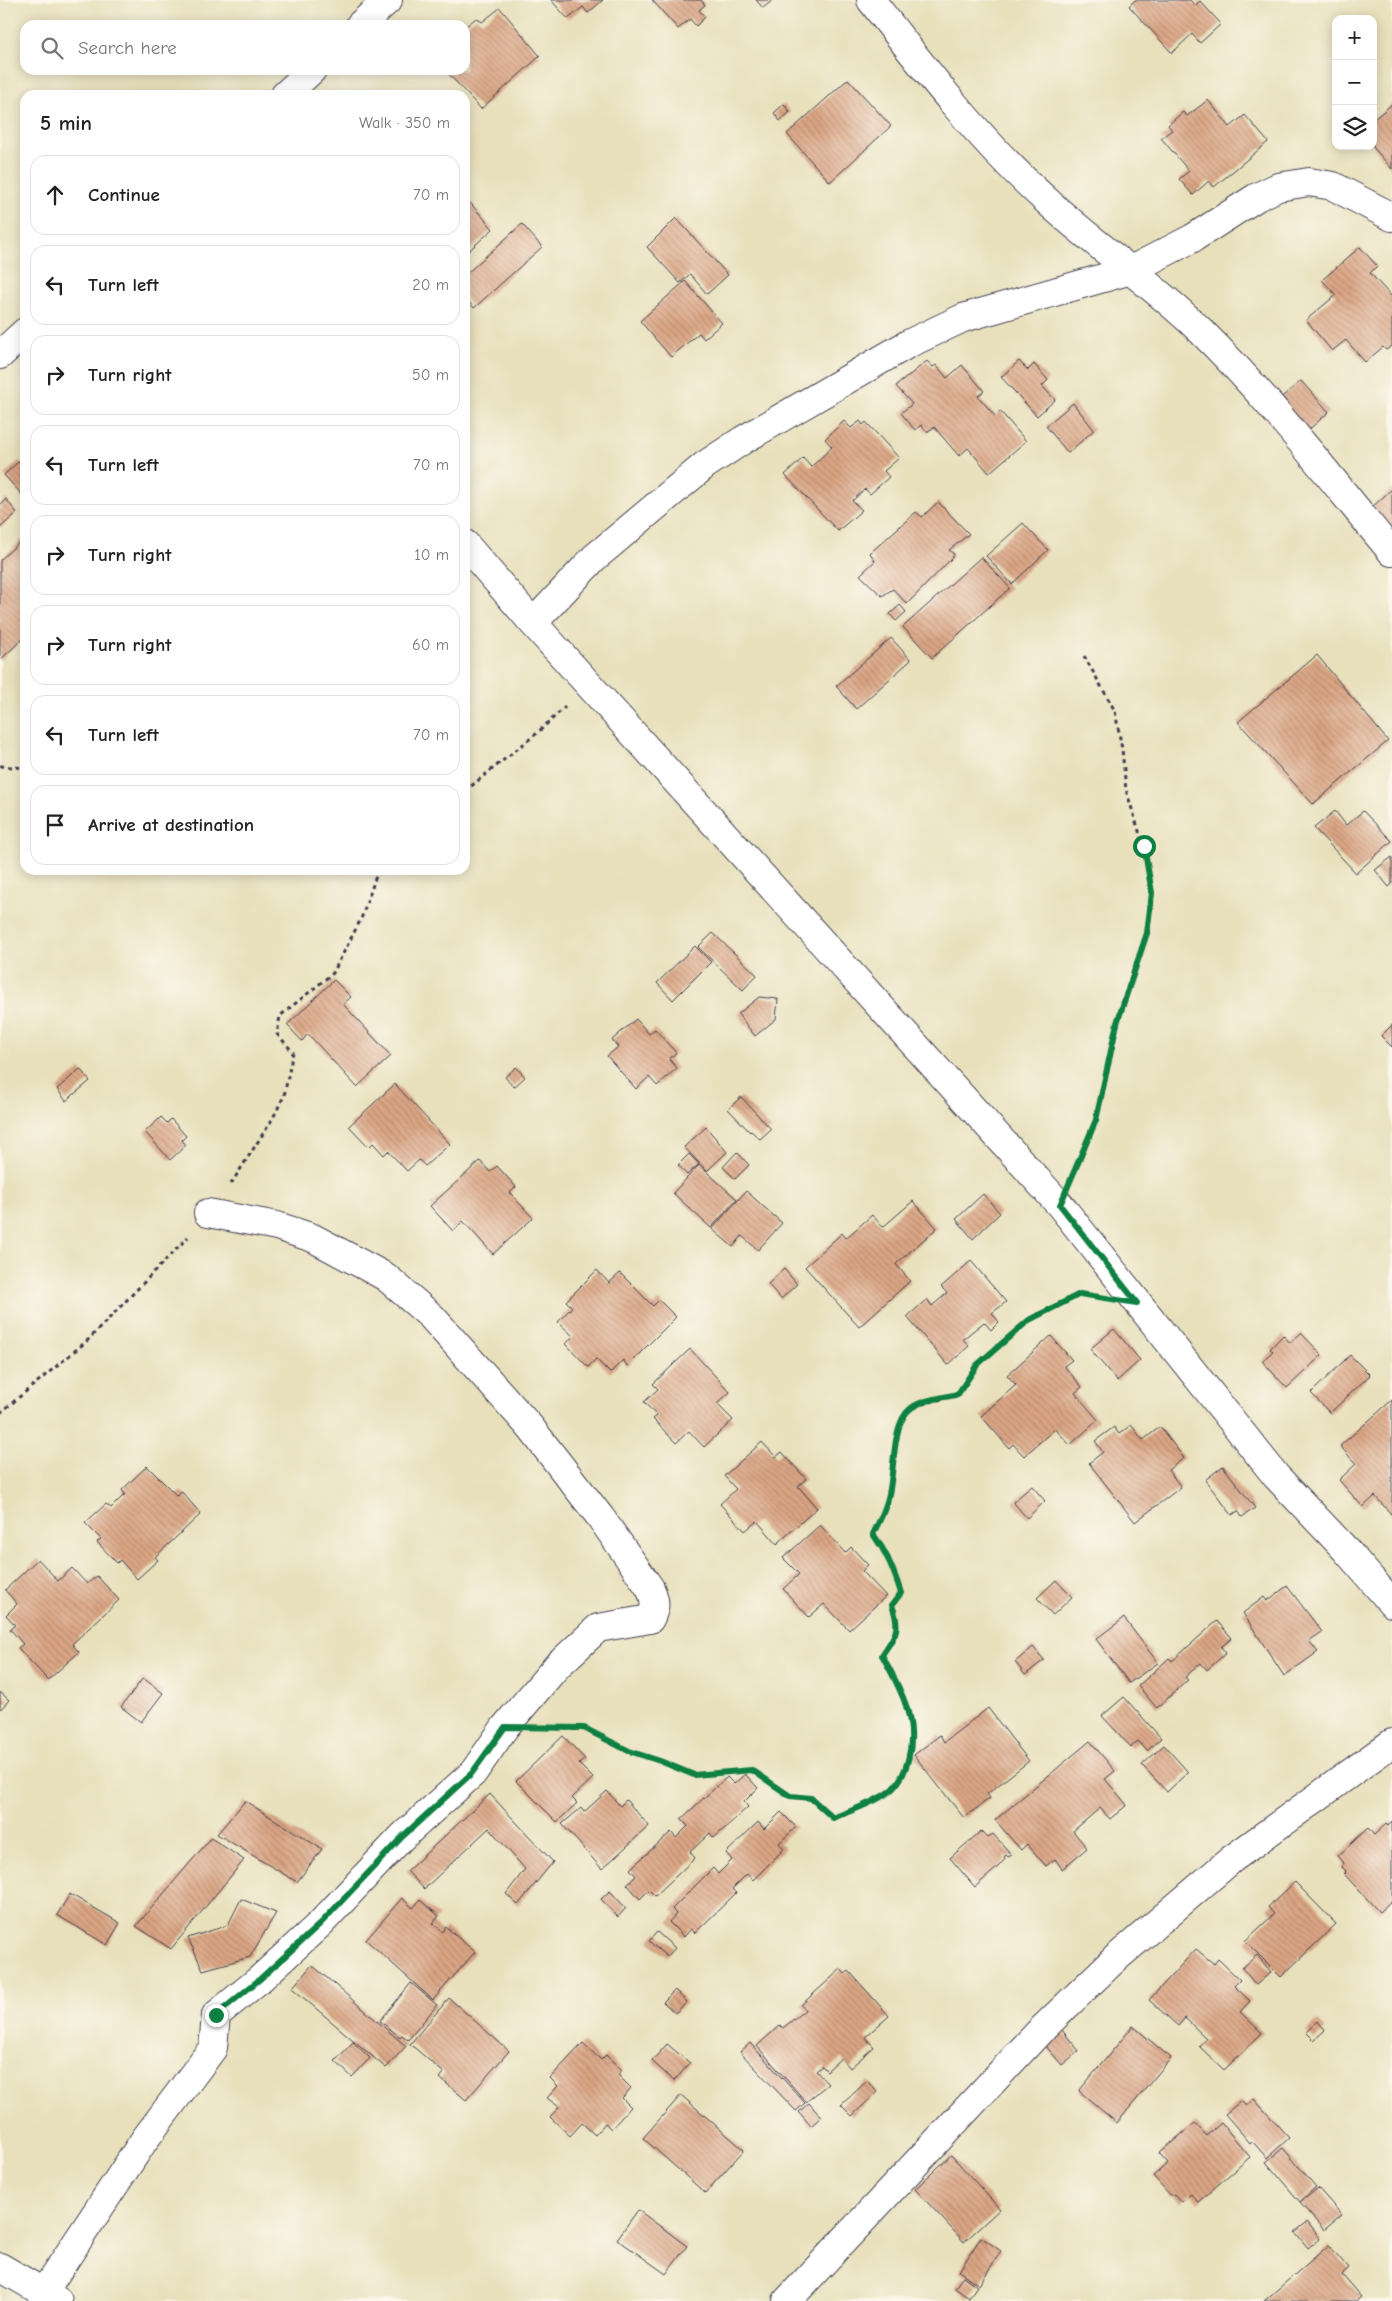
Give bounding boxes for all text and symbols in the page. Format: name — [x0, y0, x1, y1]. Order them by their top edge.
map controls — [1332, 15, 1377, 150]
button: + — [1332, 15, 1377, 60]
search box — [20, 20, 470, 75]
icon: search — [38, 34, 66, 62]
text: Search here — [78, 37, 177, 59]
button: − — [1332, 60, 1377, 105]
button: layers — [1332, 105, 1377, 150]
text: 5 min — [40, 111, 92, 135]
text: Walk · 350 m — [359, 114, 450, 132]
icon: ahead — [41, 181, 69, 209]
text: Continue — [88, 184, 160, 206]
text: 70 m — [413, 186, 449, 204]
icon: left — [41, 271, 69, 299]
text: Turn left — [88, 274, 159, 296]
text: 20 m — [412, 276, 449, 294]
icon: right — [41, 361, 69, 389]
text: Turn right — [88, 364, 172, 386]
text: 50 m — [412, 366, 449, 384]
icon: left — [41, 451, 69, 479]
text: Turn left — [88, 454, 159, 476]
text: 70 m — [413, 456, 449, 474]
icon: right — [41, 541, 69, 569]
text: Turn right — [88, 544, 172, 566]
text: 10 m — [414, 546, 449, 564]
icon: right — [41, 631, 69, 659]
text: Turn right — [88, 634, 172, 656]
text: 60 m — [412, 636, 449, 654]
icon: left — [41, 721, 69, 749]
text: Turn left — [88, 724, 159, 746]
text: 70 m — [413, 726, 449, 744]
icon: arrive — [41, 811, 69, 839]
text: Arrive at destination — [88, 814, 254, 836]
route start — [1133, 835, 1156, 858]
route end — [205, 2004, 228, 2027]

